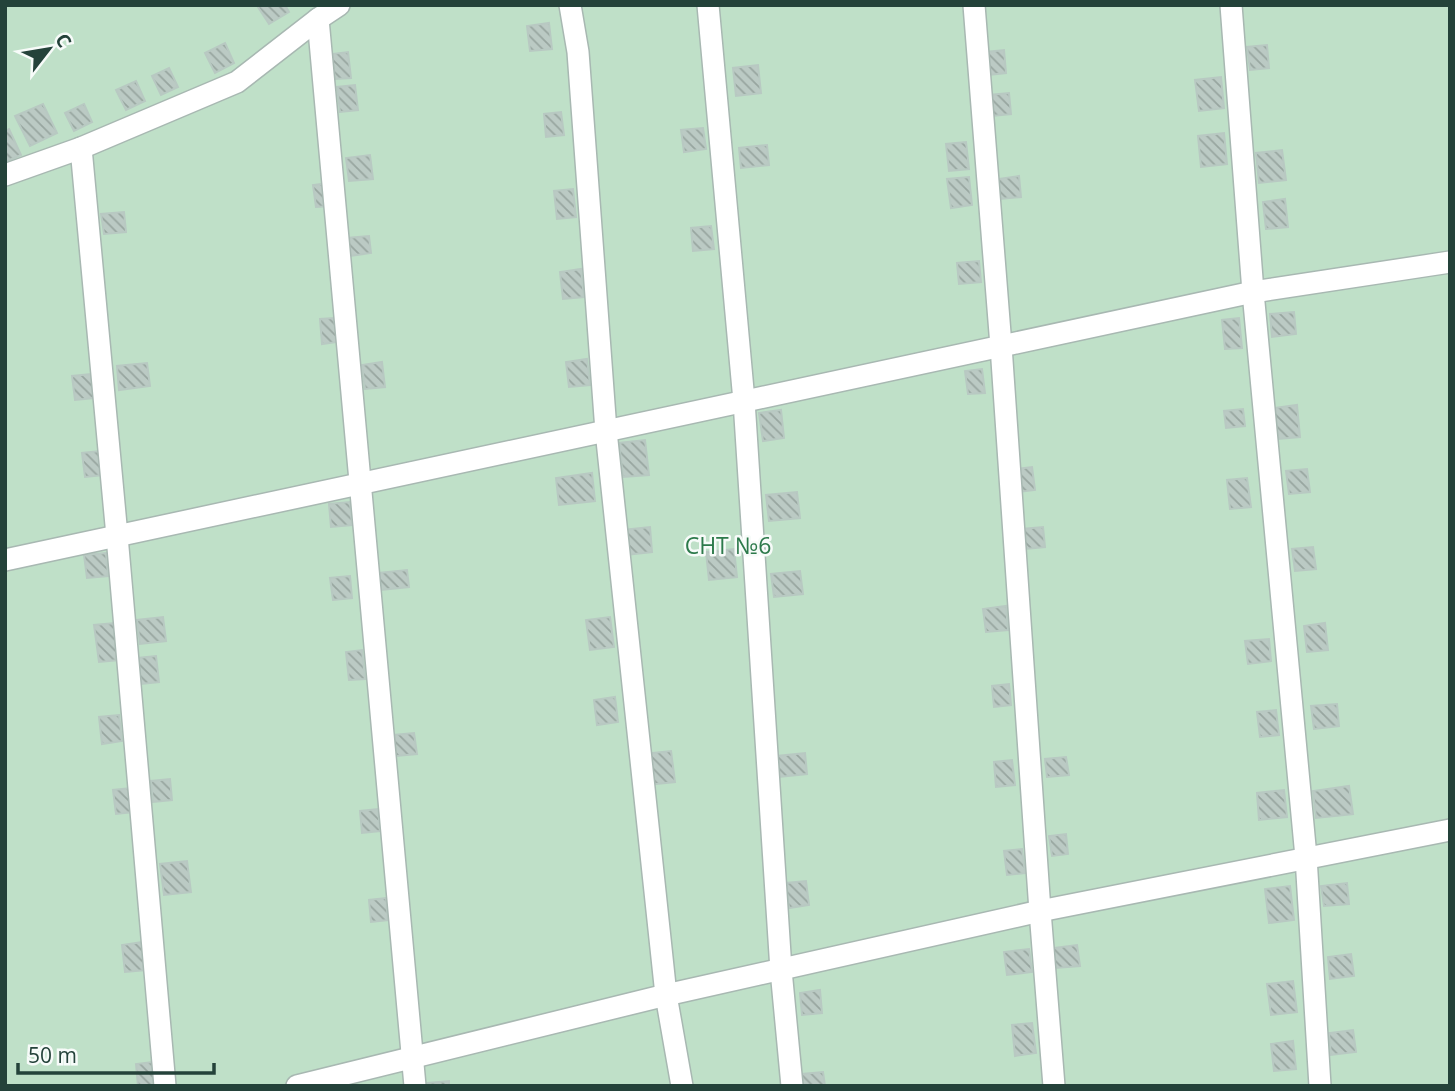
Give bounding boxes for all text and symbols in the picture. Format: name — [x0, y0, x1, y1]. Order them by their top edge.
north arrow — [14, 14, 84, 84]
text: С — [49, 28, 78, 52]
park label: СНТ №6 — [685, 529, 771, 561]
scale bar — [18, 1032, 214, 1076]
text: 50 m — [28, 1041, 77, 1069]

